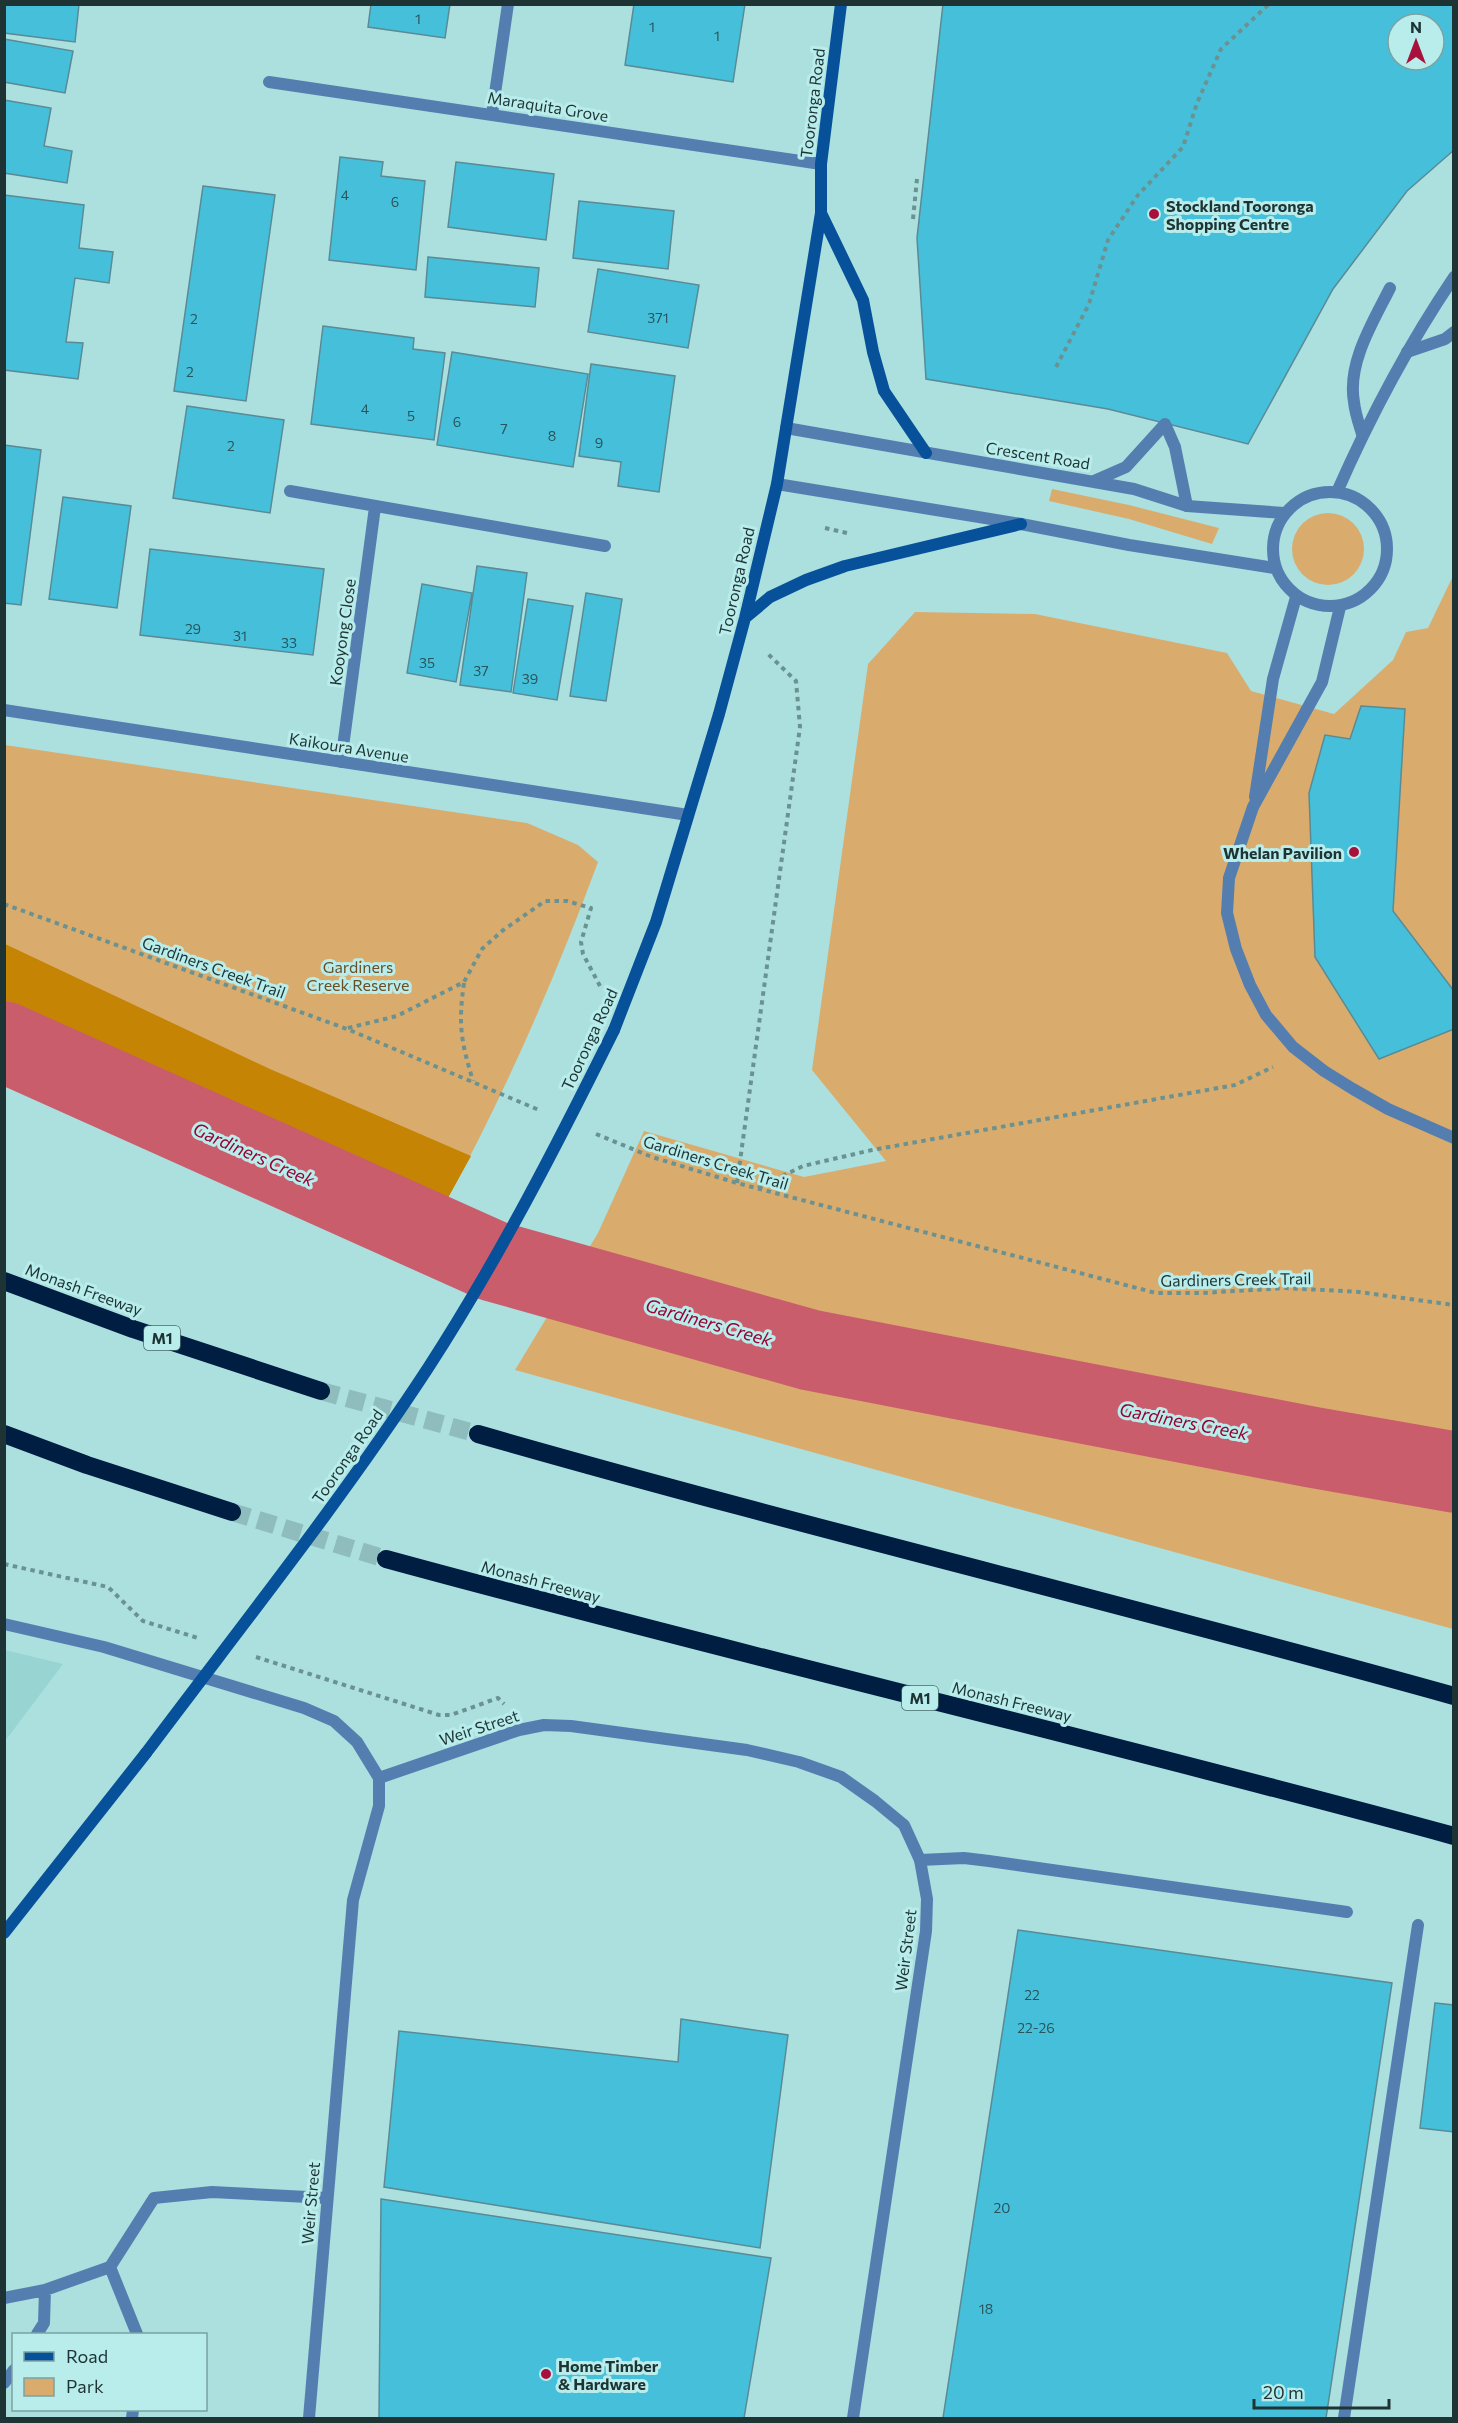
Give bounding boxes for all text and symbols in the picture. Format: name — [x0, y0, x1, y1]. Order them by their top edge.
house number: 1 — [415, 10, 421, 27]
north arrow — [1386, 12, 1446, 72]
text: N — [1410, 17, 1422, 36]
house number: 1 — [649, 18, 655, 35]
house number: 1 — [714, 27, 720, 44]
street label: Tooronga Road — [796, 47, 828, 159]
street label: Maraquita Grove — [486, 87, 610, 125]
house number: 4 — [341, 186, 350, 203]
house number: 6 — [391, 193, 399, 210]
place label: Stockland Tooronga Shopping Centre — [1166, 196, 1314, 233]
marker: Stockland Tooronga Shopping Centre — [1147, 207, 1161, 221]
house number: 371 — [647, 309, 669, 326]
house number: 2 — [190, 310, 198, 327]
house number: 2 — [186, 363, 194, 380]
house number: 4 — [361, 400, 370, 417]
house number: 5 — [407, 407, 415, 424]
house number: 6 — [453, 413, 461, 430]
house number: 7 — [500, 420, 508, 437]
house number: 8 — [548, 427, 556, 444]
house number: 9 — [595, 434, 603, 451]
house number: 2 — [227, 437, 235, 454]
street label: Crescent Road — [985, 437, 1091, 473]
street label: Tooronga Road — [714, 525, 758, 637]
street label: Kooyong Close — [325, 577, 359, 687]
house number: 29 — [185, 620, 201, 637]
house number: 31 — [233, 627, 247, 644]
house number: 33 — [281, 634, 297, 651]
house number: 35 — [419, 654, 435, 671]
house number: 37 — [473, 662, 489, 679]
house number: 39 — [522, 670, 538, 687]
street label: Kaikoura Avenue — [288, 728, 410, 766]
place label: Whelan Pavilion — [1223, 843, 1342, 862]
marker: Whelan Pavilion — [1347, 845, 1361, 859]
street label: Gardiners Creek Trail — [140, 932, 288, 1002]
park label: Gardiners Creek Reserve — [307, 957, 409, 994]
street label: Tooronga Road — [557, 985, 621, 1093]
water label: Gardiners Creek — [190, 1117, 319, 1191]
street label: Gardiners Creek Trail — [641, 1131, 791, 1193]
street label: Monash Freeway — [23, 1259, 145, 1319]
street label: Gardiners Creek Trail — [1160, 1268, 1312, 1290]
water label: Gardiners Creek — [643, 1293, 776, 1351]
road number: M1 — [144, 1326, 180, 1350]
water label: Gardiners Creek — [1118, 1398, 1252, 1445]
street label: Tooronga Road — [308, 1405, 386, 1507]
street label: Monash Freeway — [479, 1556, 603, 1606]
street label: Monash Freeway — [950, 1677, 1074, 1725]
road number: M1 — [902, 1686, 938, 1710]
street label: Weir Street — [437, 1705, 522, 1749]
street label: Weir Street — [891, 1908, 920, 1992]
house number: 22 — [1024, 1986, 1040, 2003]
house number: 22-26 — [1017, 2019, 1055, 2036]
street label: Weir Street — [297, 2161, 323, 2245]
house number: 20 — [994, 2199, 1010, 2216]
house number: 18 — [979, 2300, 993, 2317]
legend — [12, 2333, 207, 2411]
text: Road — [66, 2345, 108, 2367]
place label: Home Timber & Hardware — [558, 2356, 659, 2393]
marker: Home Timber & Hardware — [539, 2367, 553, 2381]
scale bar — [1254, 2372, 1389, 2410]
text: Park — [66, 2375, 104, 2397]
text: 20 m — [1263, 2381, 1304, 2403]

